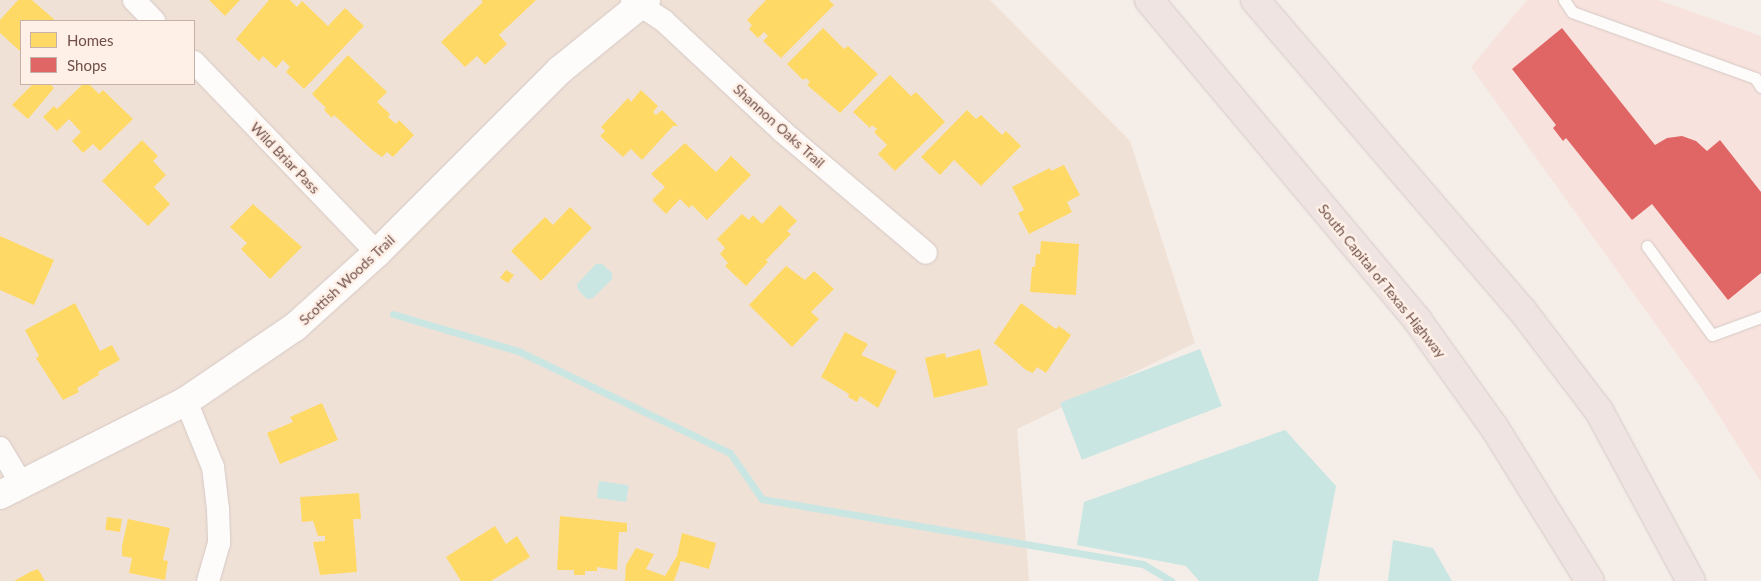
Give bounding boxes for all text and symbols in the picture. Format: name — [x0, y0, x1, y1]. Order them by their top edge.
legend — [20, 20, 195, 85]
text: Homes — [67, 31, 113, 49]
text: Shops — [67, 56, 107, 74]
street label: Shannon Oaks Trail — [730, 81, 828, 171]
street label: Wild Briar Pass — [247, 119, 323, 197]
street label: South Capital of Texas Highway — [1315, 200, 1449, 362]
street label: Scottish Woods Trail — [296, 231, 398, 329]

